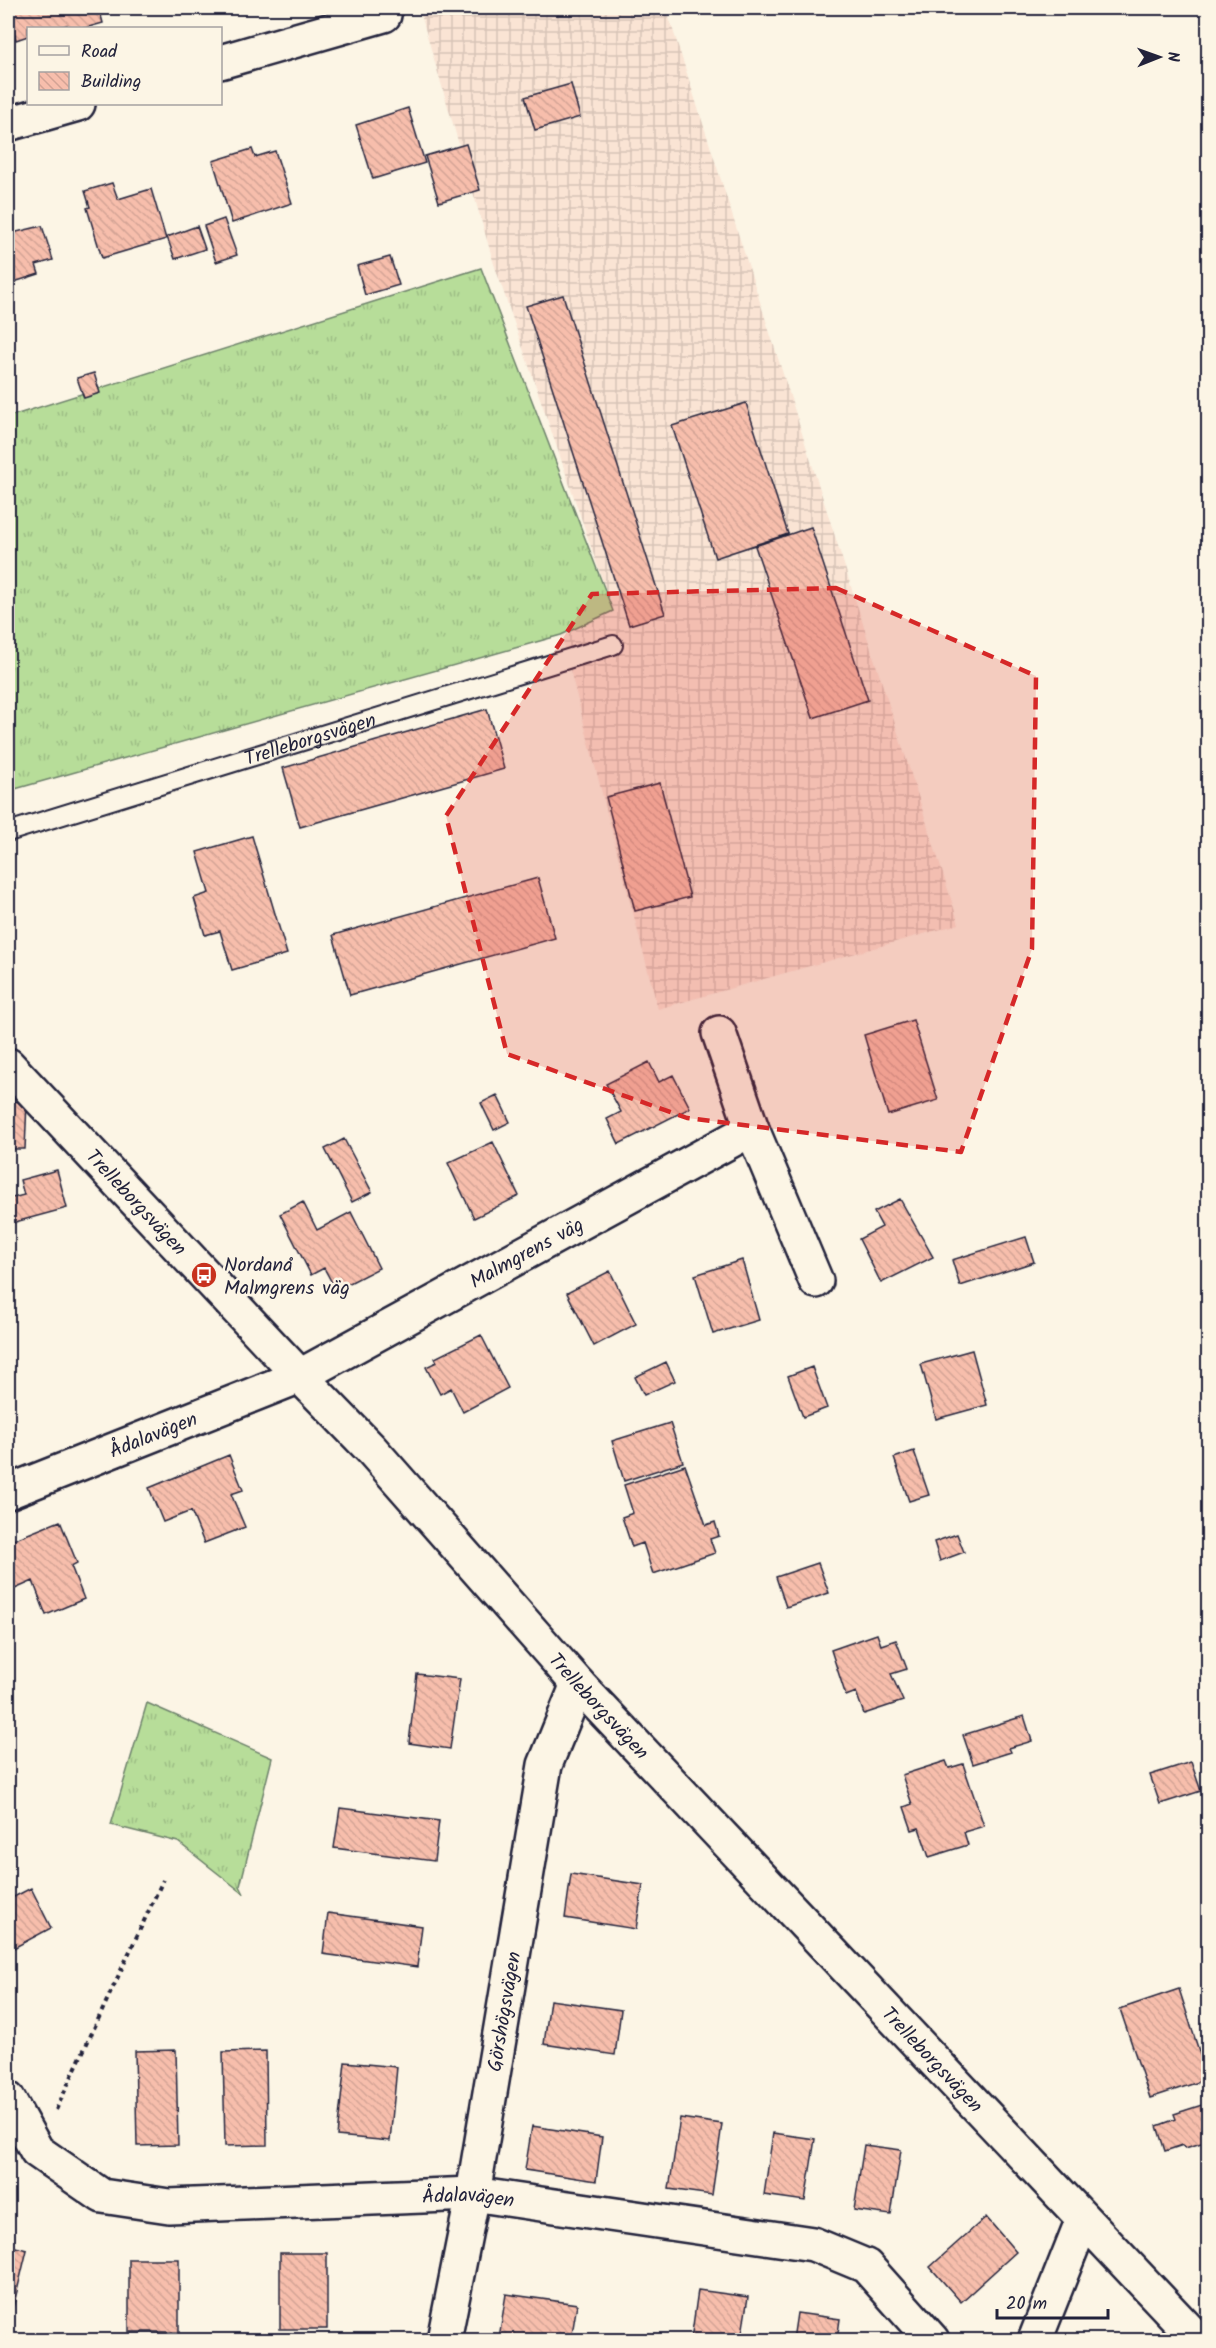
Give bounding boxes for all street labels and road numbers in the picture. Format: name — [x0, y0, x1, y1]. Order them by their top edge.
street label: Trelleborgsvägen — [241, 705, 380, 776]
street label: Trelleborgsvägen — [77, 1143, 194, 1264]
street label: Malmgrens väg — [464, 1210, 590, 1298]
street label: Ådalavägen — [105, 1404, 203, 1468]
street label: Trelleborgsvägen — [539, 1646, 656, 1768]
street label: Görshögsvägen — [480, 1949, 531, 2074]
street label: Trelleborgsvägen — [873, 2000, 990, 2121]
street label: Ådalavägen — [421, 2180, 516, 2218]

